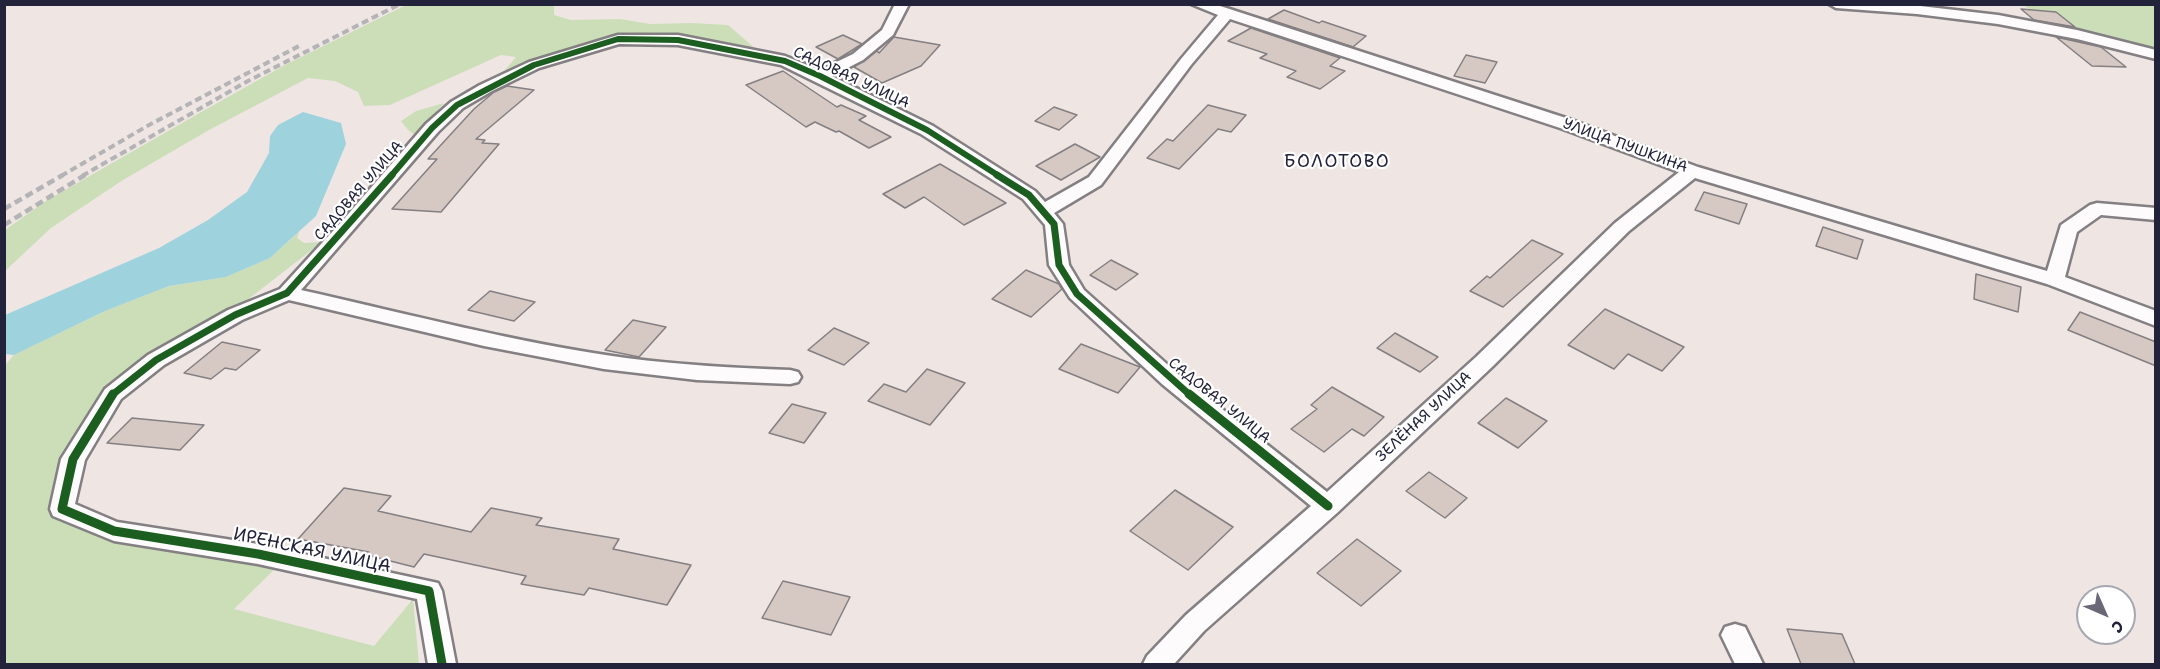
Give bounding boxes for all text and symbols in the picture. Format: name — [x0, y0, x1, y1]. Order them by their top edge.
street label: САДОВАЯ УЛИЦА — [790, 43, 912, 113]
street label: УЛИЦА ПУШКИНА — [1560, 115, 1690, 177]
street label: САДОВАЯ УЛИЦА — [311, 137, 407, 245]
district label: БОЛОТОВО — [1284, 151, 1390, 173]
street label: САДОВАЯ УЛИЦА — [1164, 354, 1274, 448]
street label: ЗЕЛЁНАЯ УЛИЦА — [1373, 368, 1475, 466]
street label: ИРЕНСКАЯ УЛИЦА — [231, 524, 393, 578]
north arrow — [2076, 585, 2136, 645]
text: С — [2107, 616, 2129, 638]

